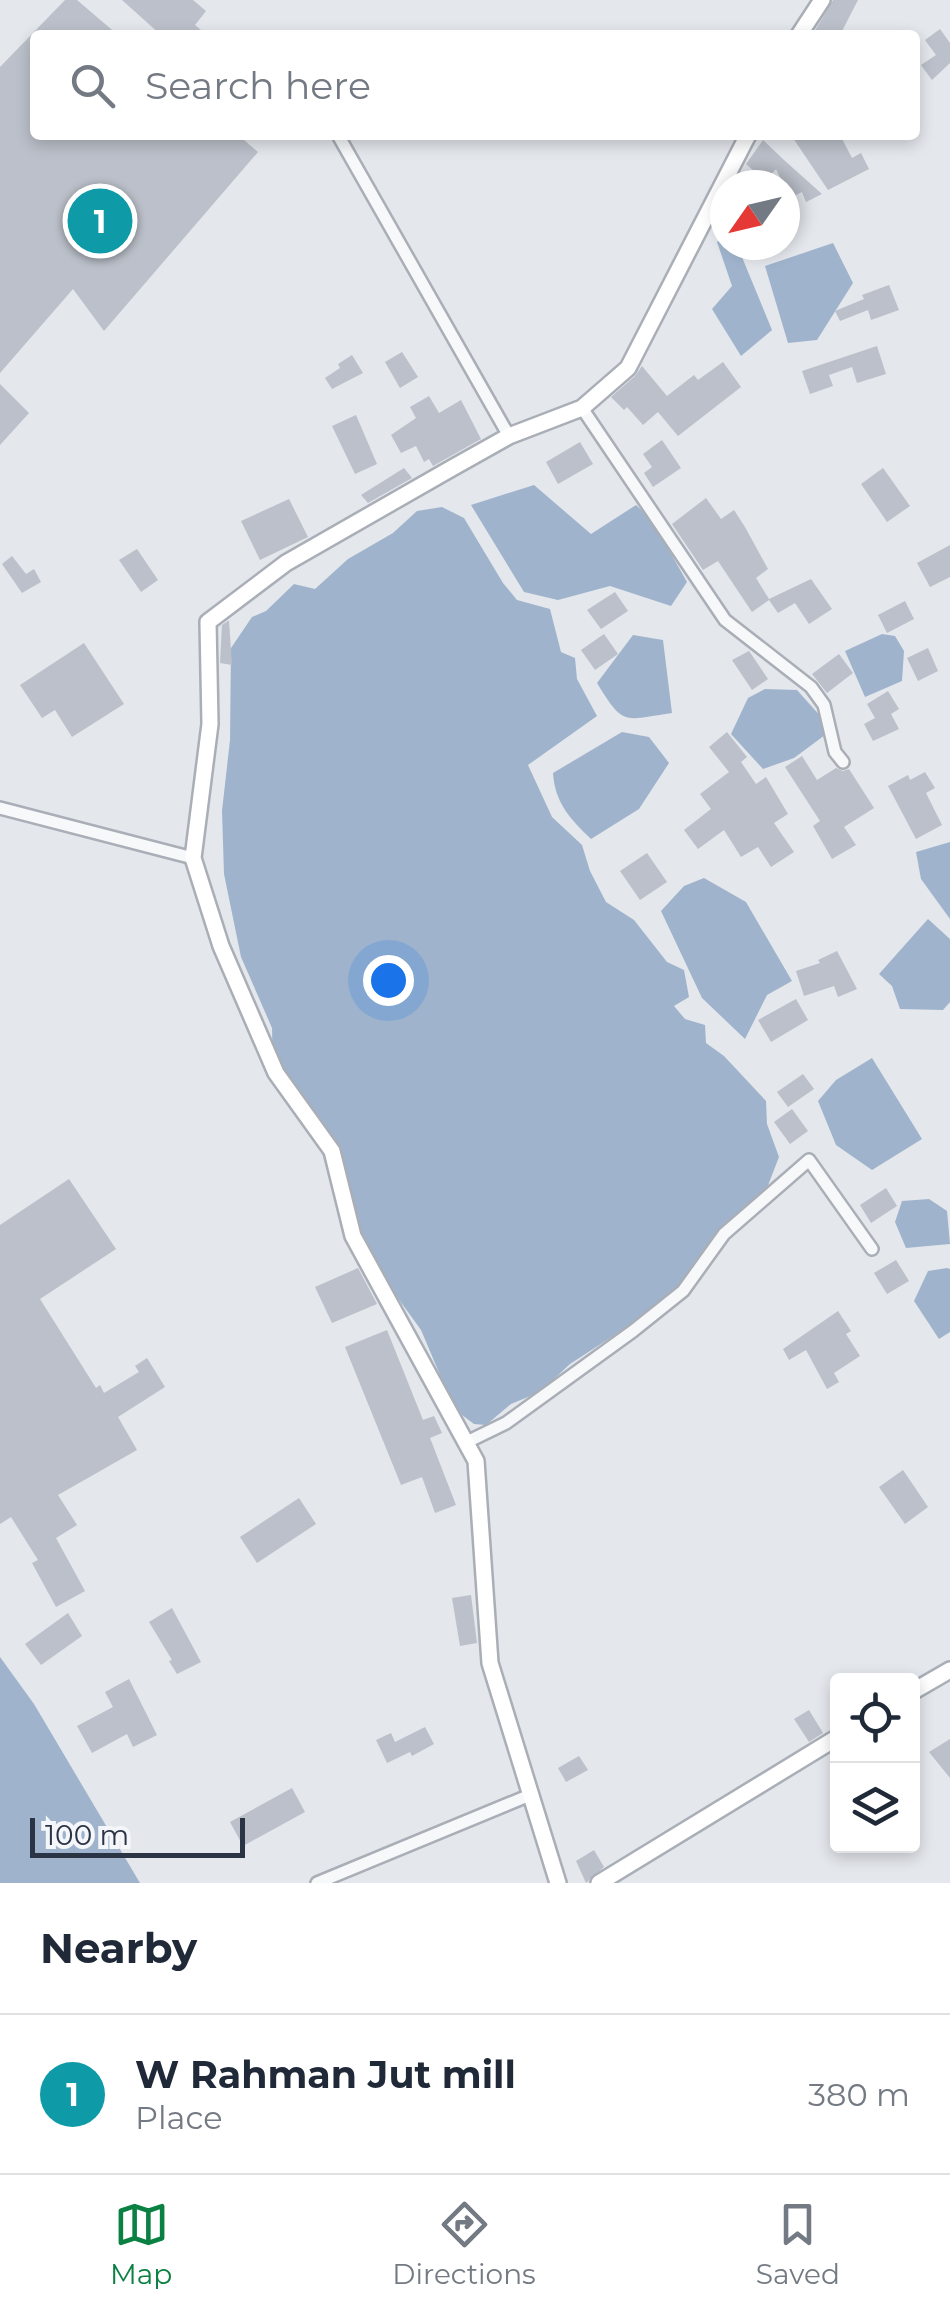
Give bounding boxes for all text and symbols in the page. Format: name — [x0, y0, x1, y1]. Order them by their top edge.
search box — [30, 30, 920, 140]
icon: search — [65, 58, 120, 113]
text: Search here — [145, 62, 371, 109]
north arrow — [710, 170, 800, 260]
pin: 1 — [68, 184, 132, 258]
your location — [363, 955, 414, 1006]
map controls — [830, 1673, 920, 1853]
button: locate — [830, 1673, 920, 1763]
button: layers — [830, 1763, 920, 1853]
scale bar — [30, 1813, 245, 1858]
text: 100 m — [45, 1818, 129, 1852]
text: Nearby — [40, 1922, 197, 1974]
text: W Rahman Jut mill — [135, 2051, 516, 2098]
text: 1 — [66, 2075, 79, 2114]
text: 380 m — [808, 2075, 910, 2114]
text: Place — [135, 2098, 223, 2137]
tab: Map — [110, 2197, 172, 2291]
tab: Directions — [392, 2197, 536, 2291]
tab: Saved — [756, 2197, 840, 2291]

